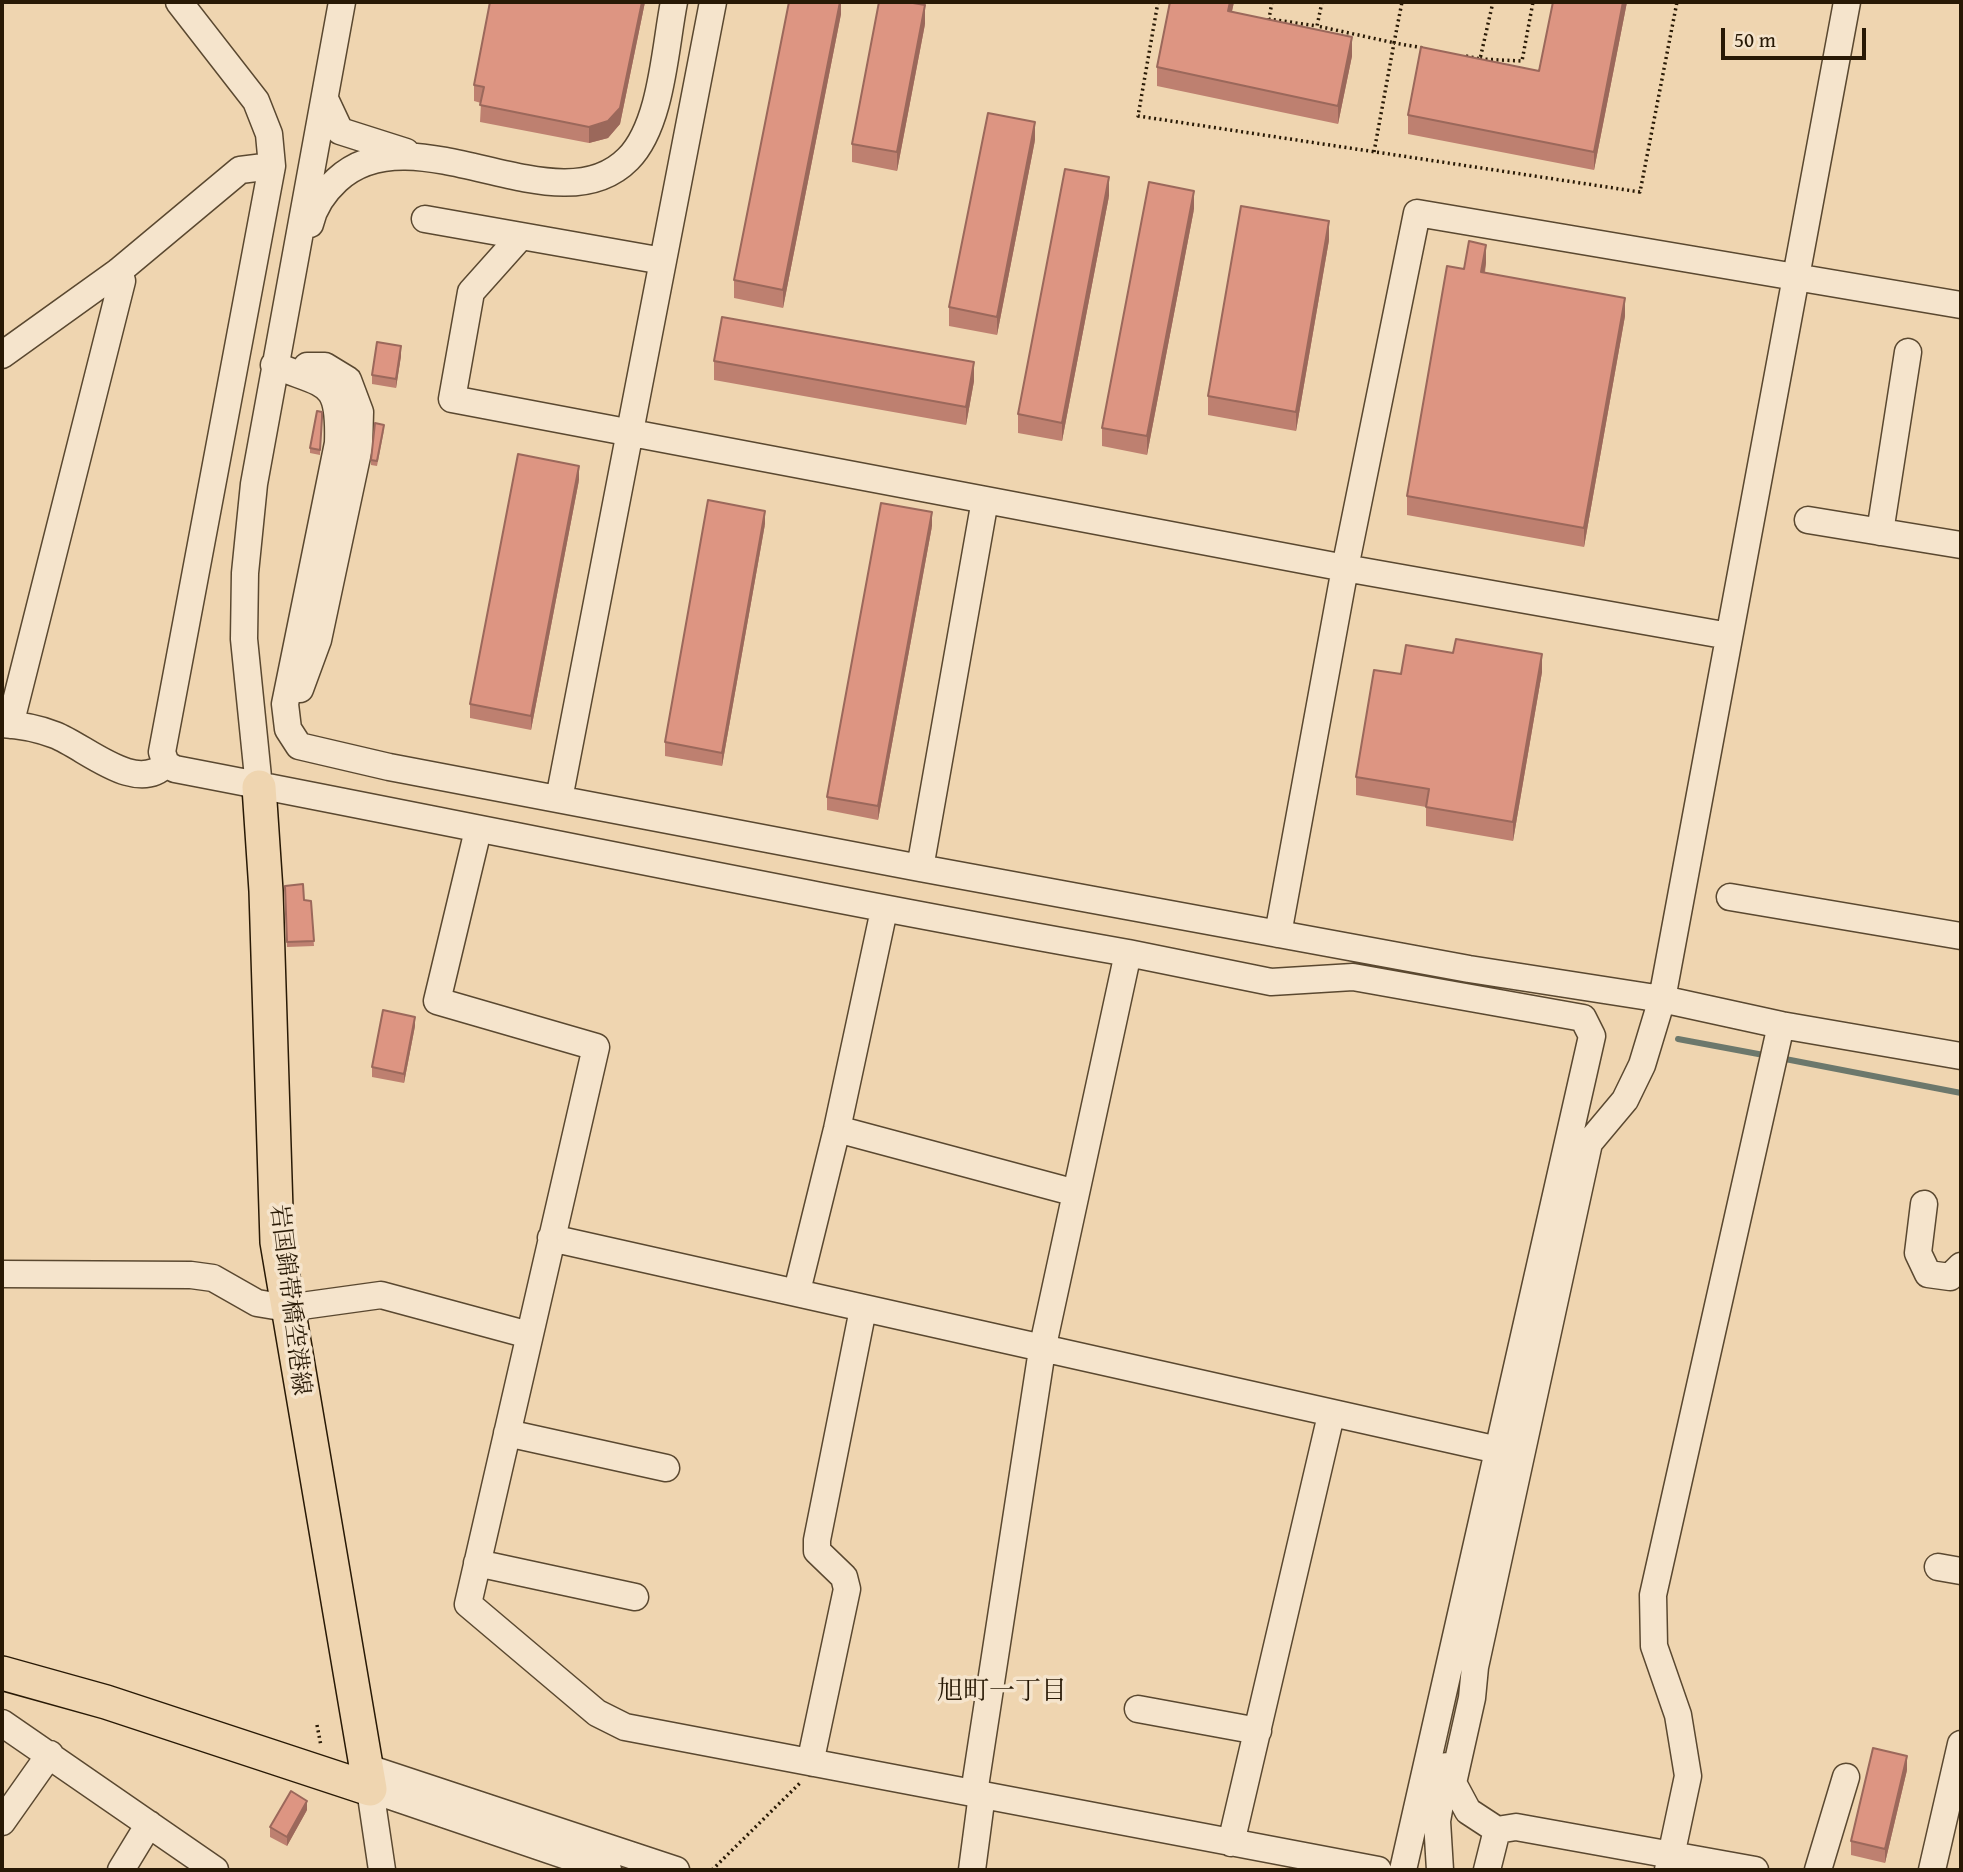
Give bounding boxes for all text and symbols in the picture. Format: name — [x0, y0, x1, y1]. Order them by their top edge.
scale bar — [1725, 14, 1870, 58]
text: 50 m — [1734, 24, 1776, 55]
street label: 岩国錦帯橋空港線 — [263, 1203, 315, 1397]
district label: 旭町一丁目 — [937, 1676, 1067, 1708]

